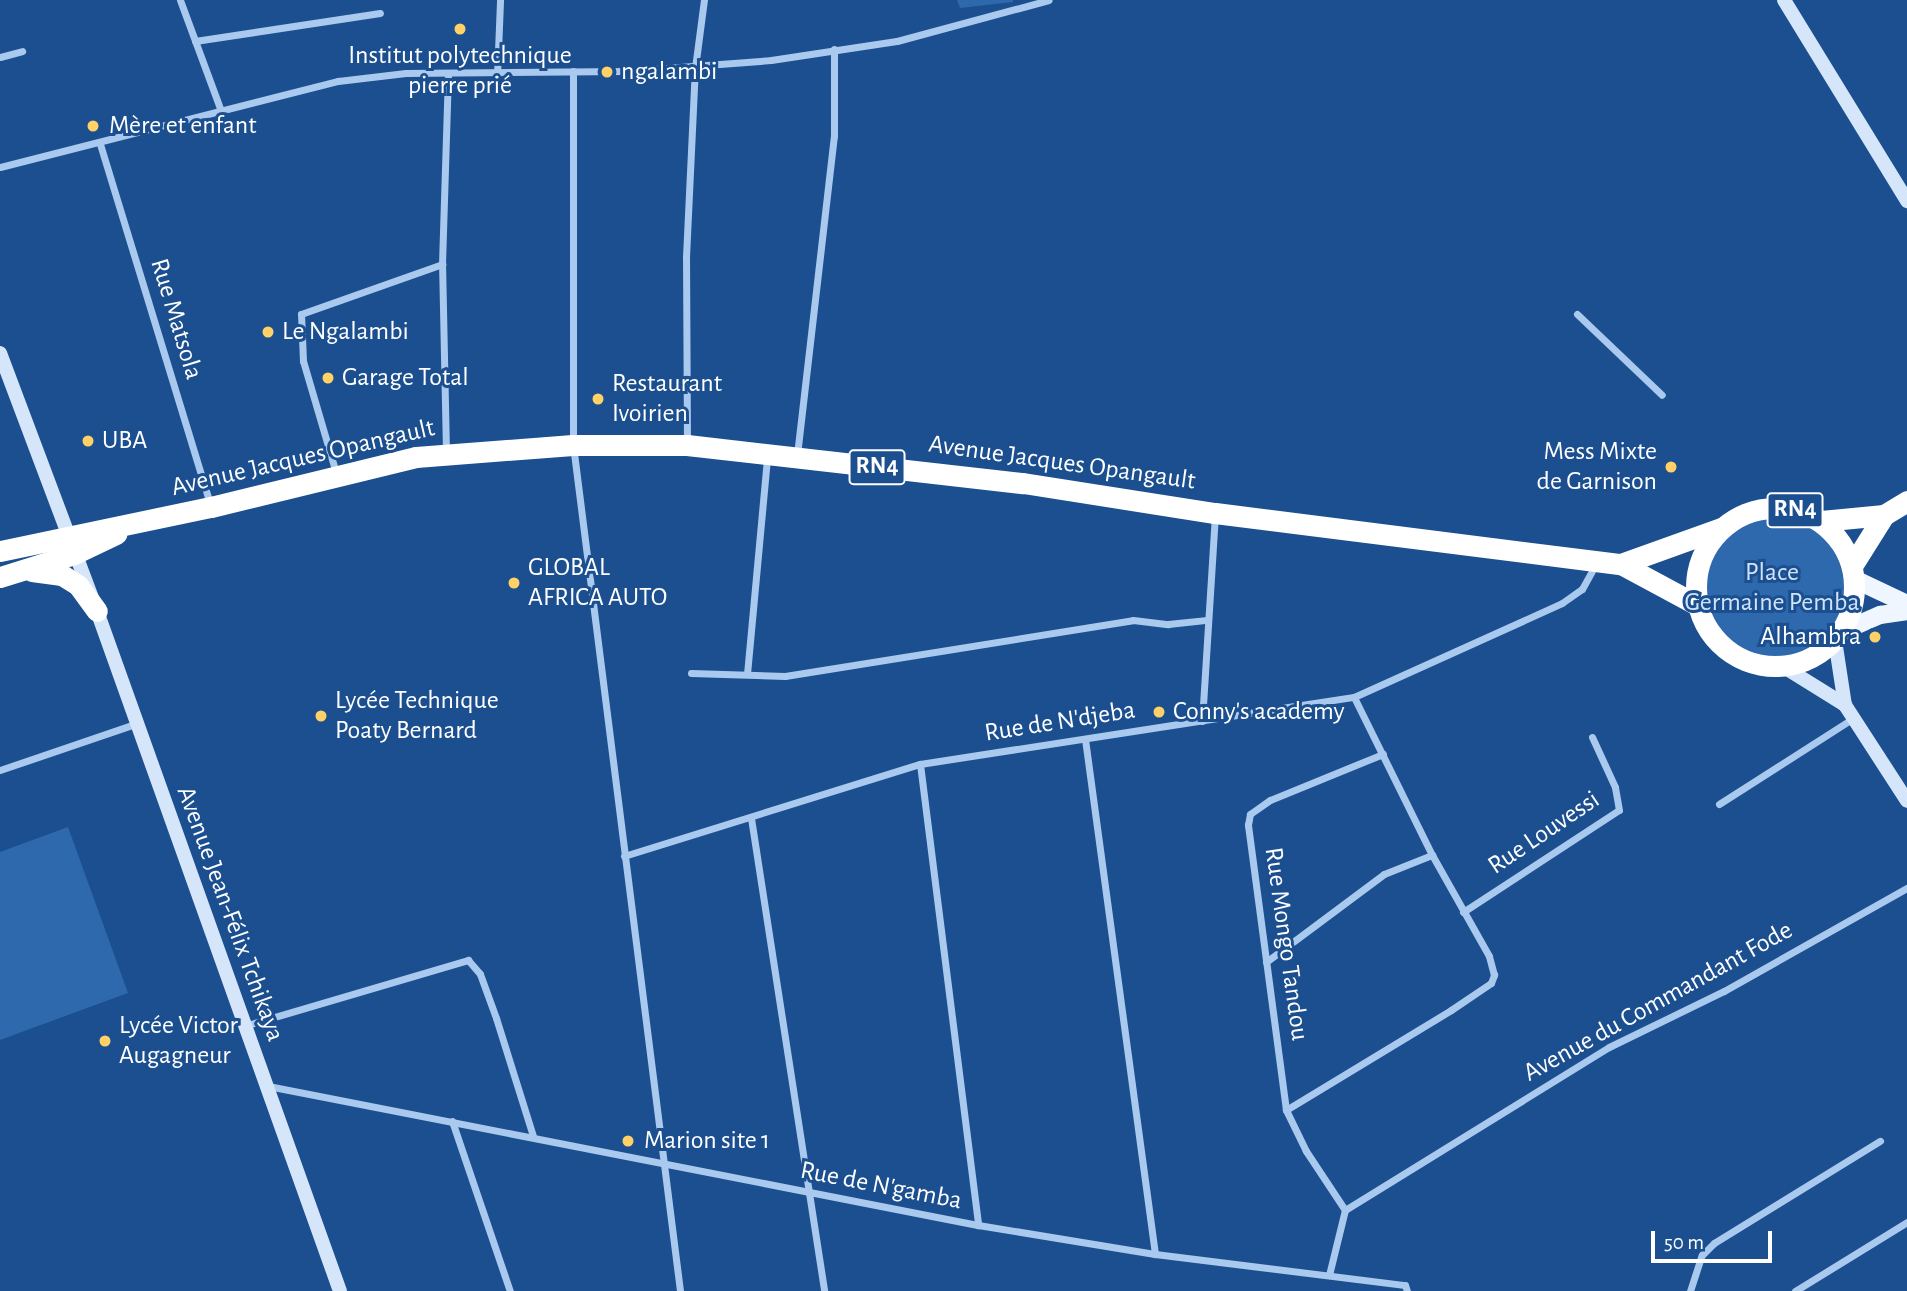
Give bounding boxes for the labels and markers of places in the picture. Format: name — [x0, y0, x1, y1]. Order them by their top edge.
marker: Institut polytechnique pierre prié — [452, 21, 468, 37]
place label: Institut polytechnique pierre prié — [348, 40, 572, 102]
place label: ngalambi — [621, 56, 717, 88]
marker: ngalambi — [599, 64, 615, 80]
place label: Mère et enfant — [109, 110, 256, 142]
marker: Mère et enfant — [83, 116, 103, 136]
place label: Le Ngalambi — [282, 316, 409, 348]
marker: Le Ngalambi — [260, 324, 276, 340]
place label: Garage Total — [342, 362, 469, 394]
place label: Restaurant Ivoirien — [612, 368, 722, 430]
marker: Garage Total — [320, 370, 336, 386]
marker: Restaurant Ivoirien — [590, 391, 606, 407]
place label: UBA — [102, 425, 147, 457]
marker: UBA — [80, 433, 96, 449]
place label: Mess Mixte de Garnison — [1537, 436, 1657, 498]
marker: Mess Mixte de Garnison — [1663, 459, 1679, 475]
place label: GLOBAL AFRICA AUTO — [528, 552, 667, 614]
marker: GLOBAL AFRICA AUTO — [506, 575, 522, 591]
place label: Alhambra — [1760, 621, 1861, 653]
marker: Alhambra — [1867, 629, 1883, 645]
place label: Lycée Technique Poaty Bernard — [335, 685, 499, 746]
place label: Conny's academy — [1173, 696, 1344, 728]
marker: Conny's academy — [1151, 704, 1167, 720]
marker: Lycée Technique Poaty Bernard — [313, 708, 329, 724]
place label: Lycée Victor Augagneur — [119, 1010, 238, 1072]
marker: Lycée Victor Augagneur — [97, 1033, 113, 1049]
place label: Marion site 1 — [644, 1125, 770, 1157]
marker: Marion site 1 — [618, 1131, 638, 1151]

